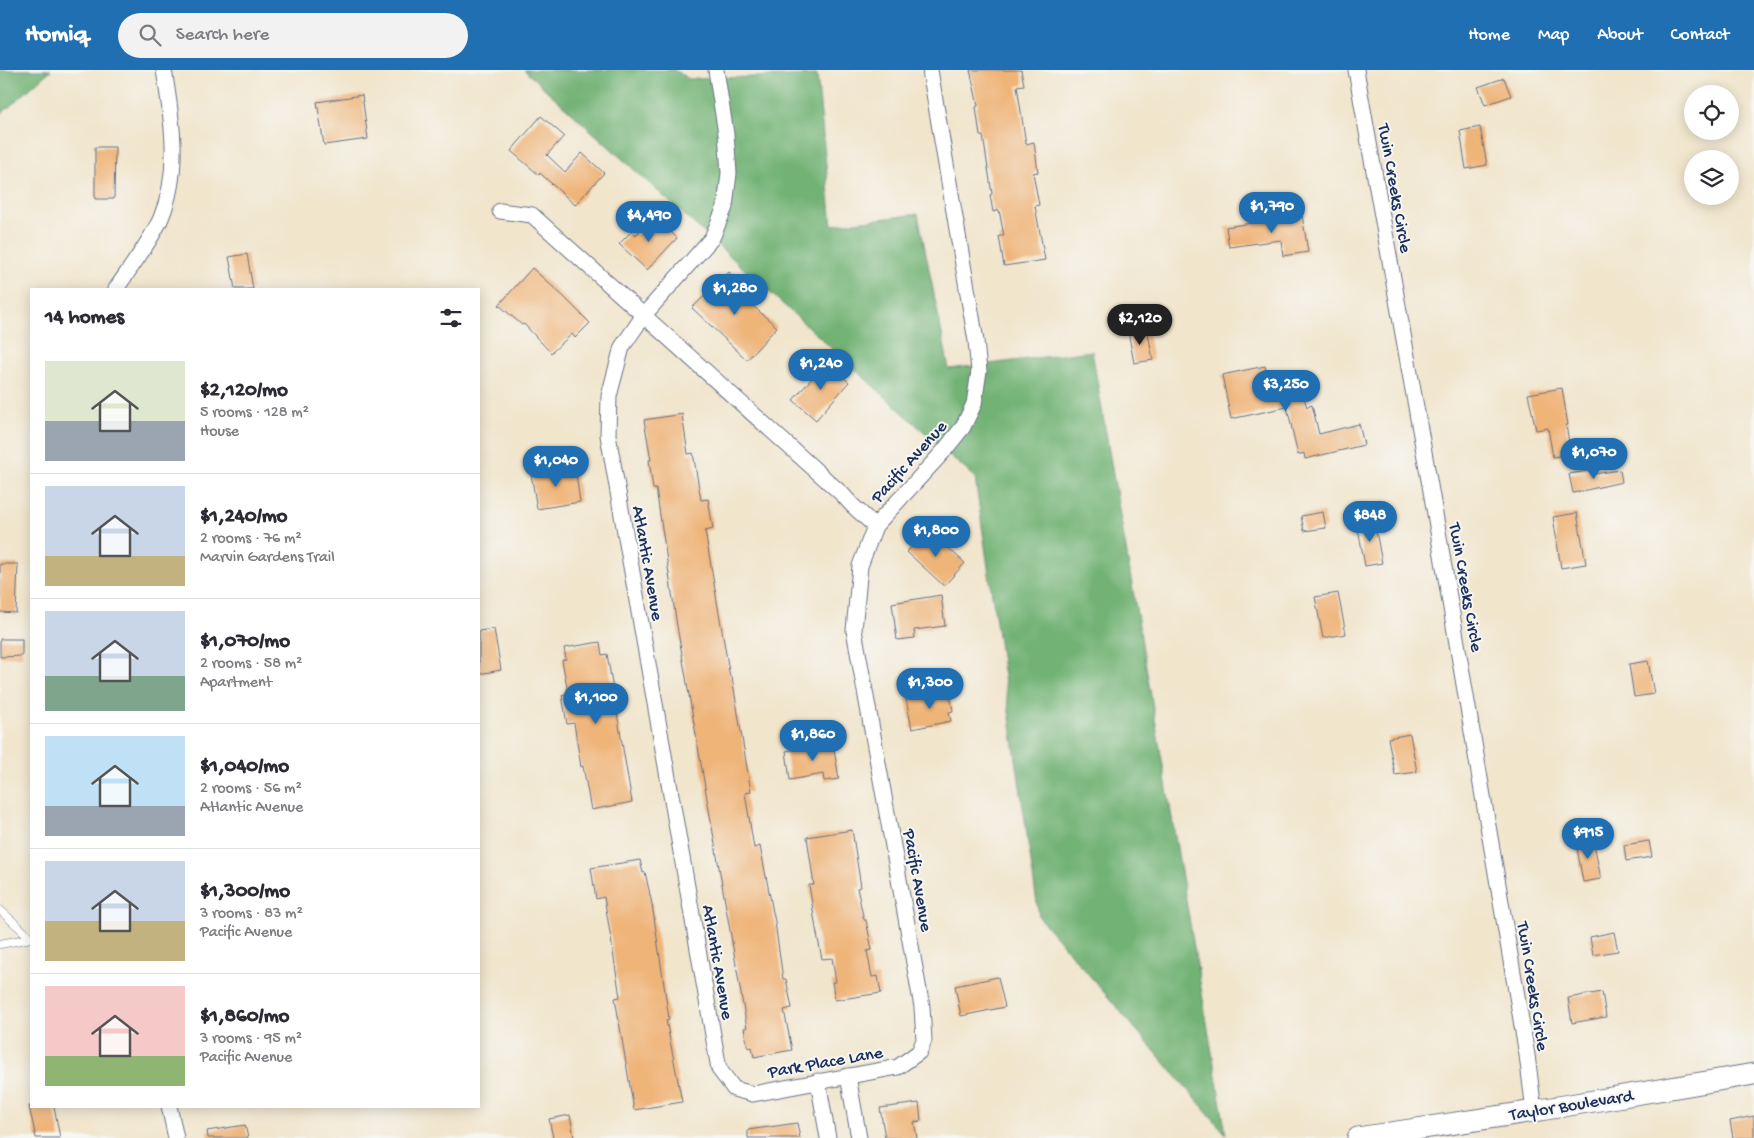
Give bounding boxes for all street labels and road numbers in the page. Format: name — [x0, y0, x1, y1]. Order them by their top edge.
street label: Twin Creeks Circle — [1372, 121, 1415, 255]
street label: Pacific Avenue — [867, 417, 953, 509]
street label: Atlantic Avenue — [626, 504, 667, 623]
street label: Twin Creeks Circle — [1443, 520, 1486, 654]
street label: Pacific Avenue — [897, 826, 936, 934]
street label: Atlantic Avenue — [696, 903, 737, 1022]
street label: Twin Creeks Circle — [1511, 919, 1552, 1053]
street label: Park Place Lane — [765, 1043, 885, 1084]
street label: Taylor Boulevard — [1507, 1086, 1636, 1127]

